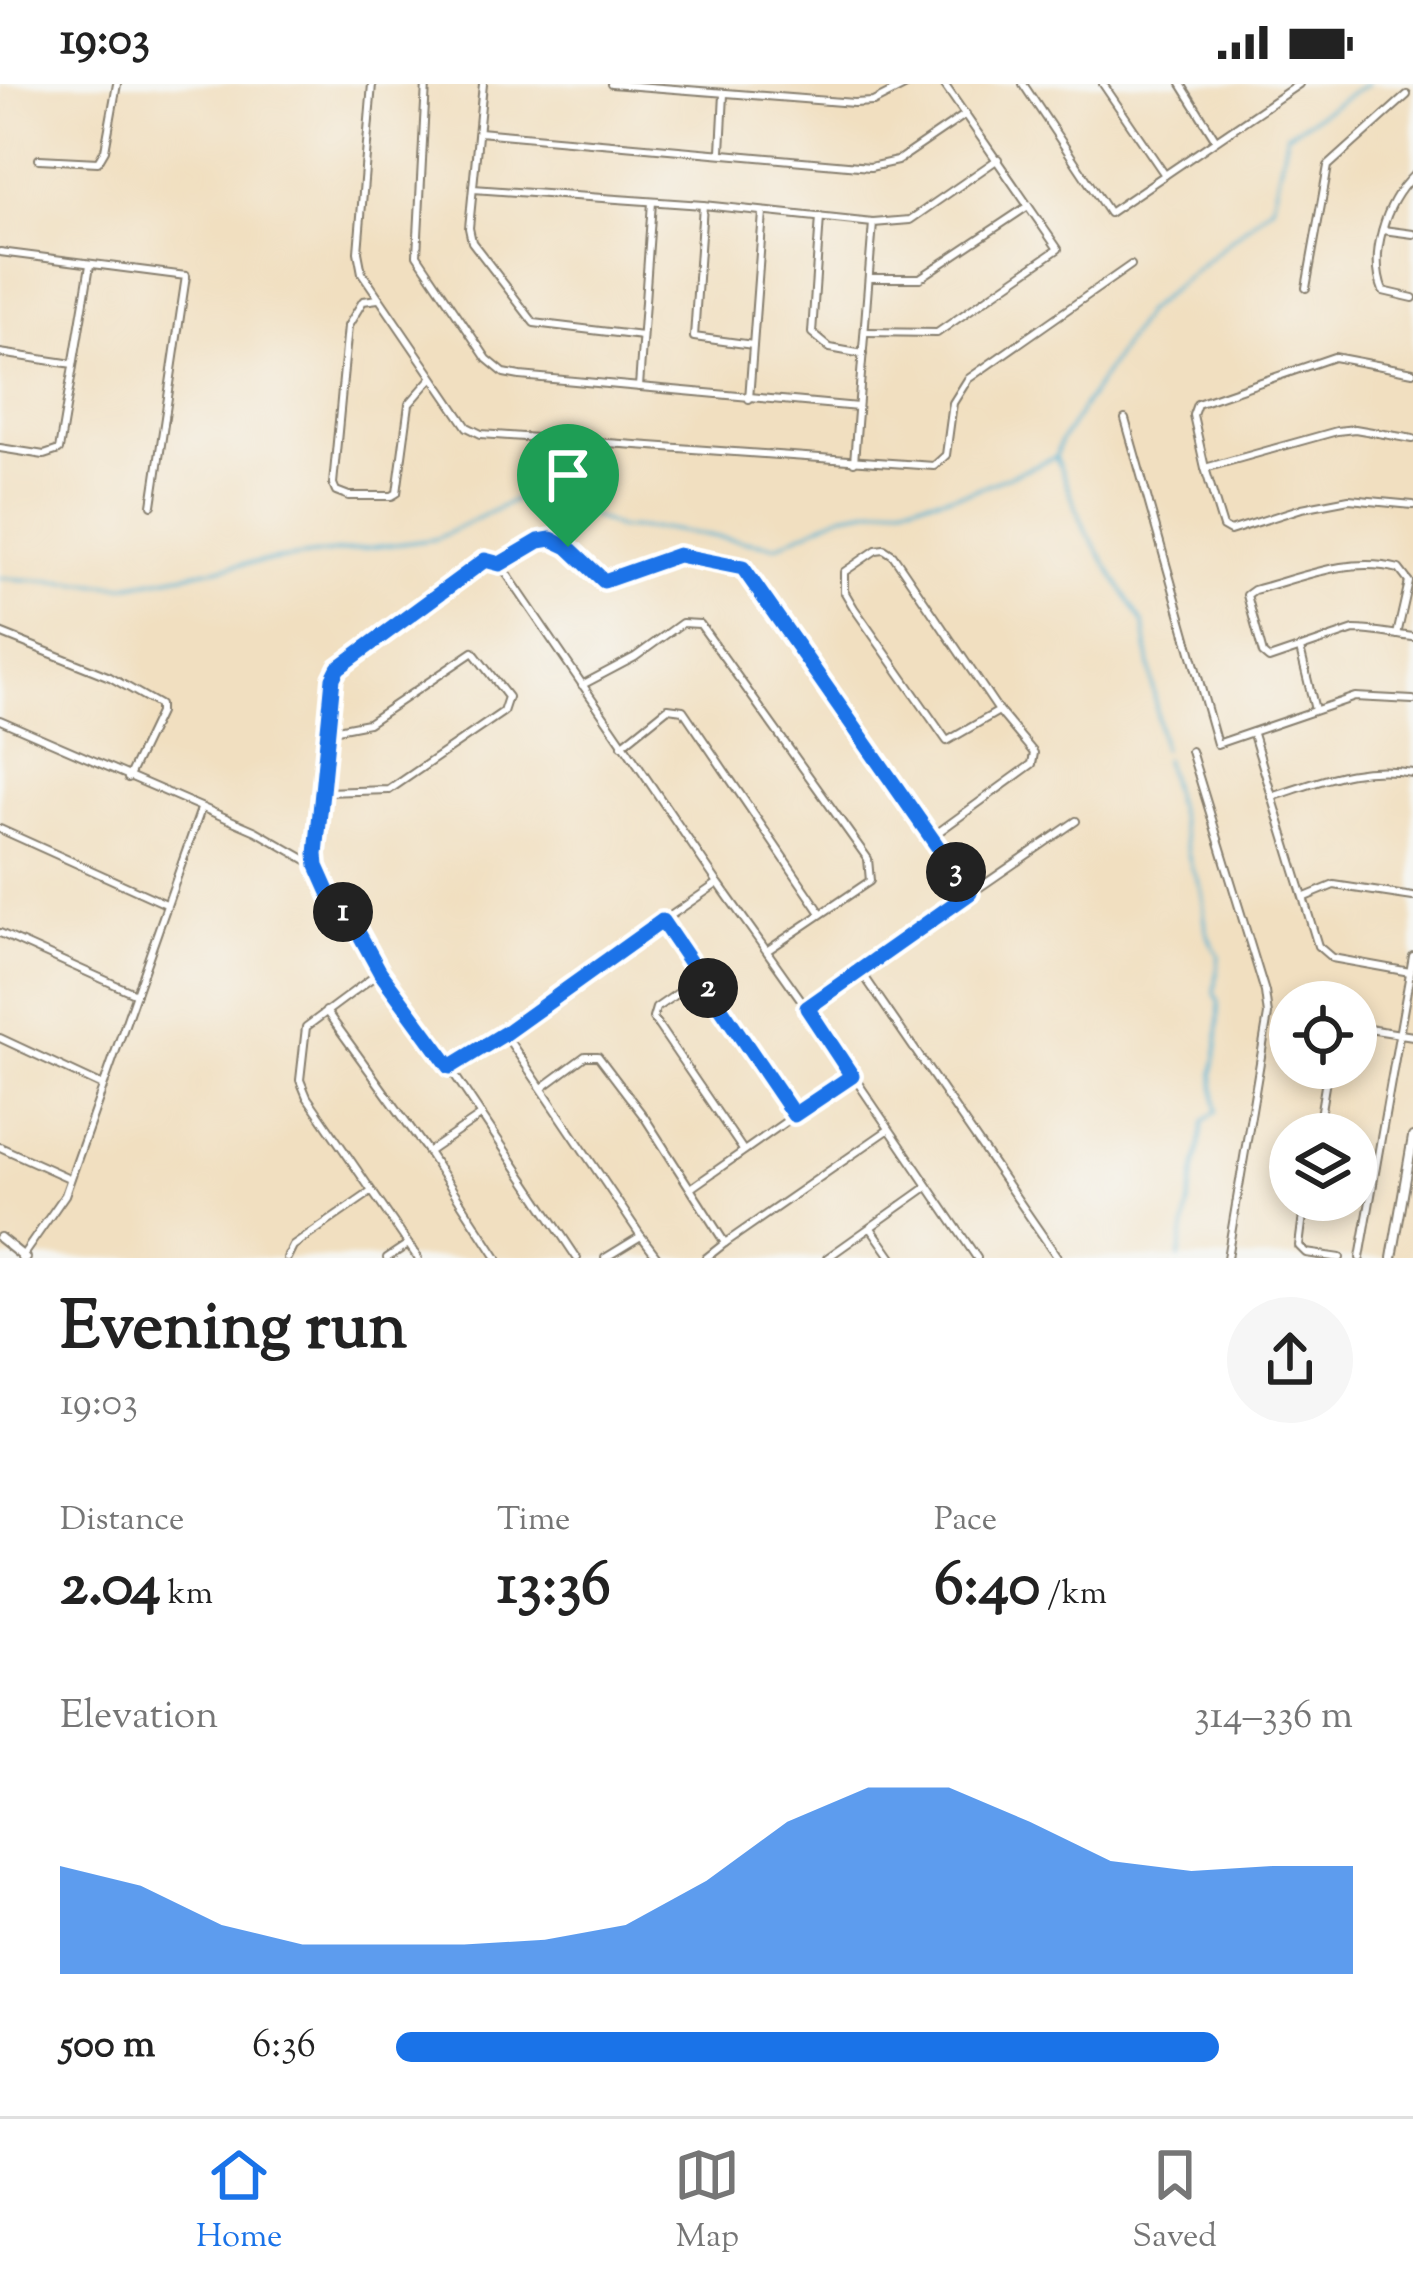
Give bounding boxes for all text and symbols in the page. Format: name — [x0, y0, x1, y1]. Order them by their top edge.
text: 19:03 — [60, 10, 150, 75]
pin — [517, 424, 619, 547]
icon: arrive — [535, 442, 601, 508]
pin: 3 — [926, 842, 986, 902]
text: 3 — [949, 848, 963, 896]
pin: 1 — [313, 882, 373, 942]
text: 1 — [337, 888, 349, 936]
pin: 2 — [678, 958, 738, 1018]
text: 2 — [700, 964, 716, 1012]
map controls — [1269, 981, 1377, 1221]
button: locate — [1269, 981, 1377, 1089]
button: layers — [1269, 1113, 1377, 1221]
text: Evening run — [60, 1284, 407, 1379]
button: share — [1227, 1297, 1353, 1423]
text: 19:03 — [60, 1377, 138, 1433]
text: Distance — [60, 1497, 184, 1545]
text: Time — [497, 1497, 570, 1545]
text: Pace — [934, 1497, 997, 1545]
text: 2.04 — [60, 1545, 161, 1632]
text: 13:36 — [497, 1545, 611, 1632]
text: 6:40 — [934, 1545, 1040, 1632]
text: km — [161, 1571, 213, 1619]
text: /km — [1040, 1571, 1107, 1619]
text: Elevation — [60, 1690, 218, 1746]
text: 314–336 m — [1194, 1690, 1353, 1746]
text: 500 m — [60, 2019, 155, 2075]
text: 6:36 — [252, 2019, 316, 2075]
tab: Home — [196, 2142, 282, 2262]
tab: Map — [674, 2142, 740, 2262]
tab: Saved — [1132, 2142, 1217, 2262]

